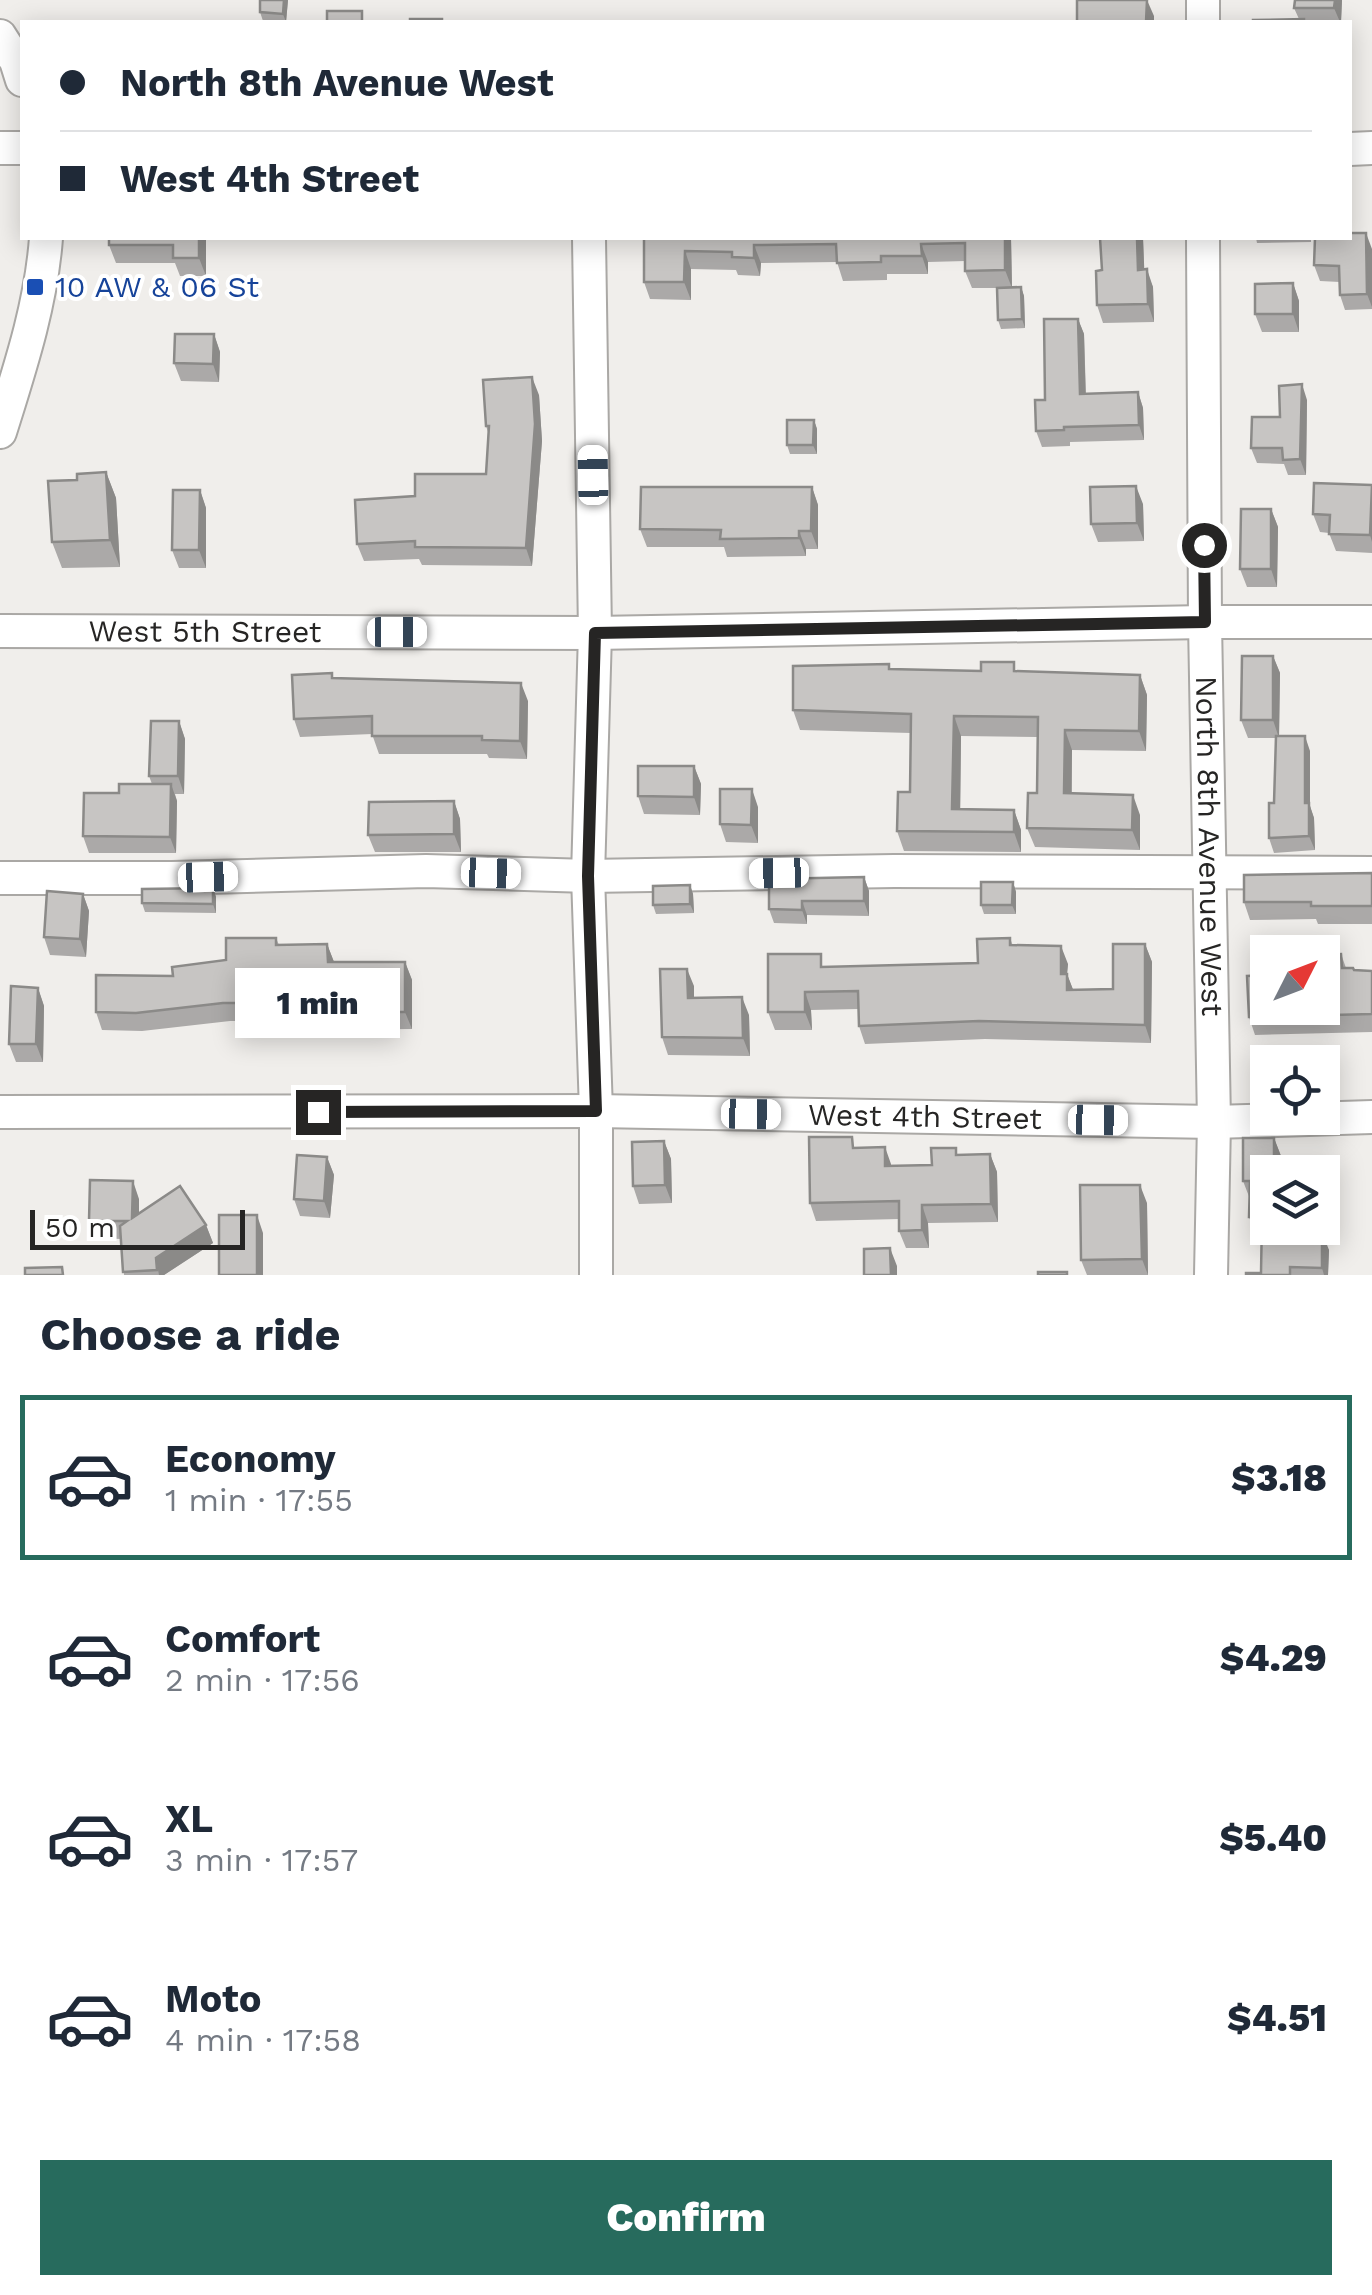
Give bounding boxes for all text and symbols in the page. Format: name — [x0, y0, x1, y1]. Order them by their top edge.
text: North 8th Avenue West — [120, 61, 553, 105]
text: West 4th Street — [120, 157, 419, 201]
place label: 10 AW & 06 St — [55, 269, 260, 304]
marker: 10 AW & 06 St — [24, 276, 46, 298]
car — [577, 445, 609, 505]
route start — [1182, 523, 1227, 568]
street label: West 5th Street — [88, 613, 322, 649]
car — [367, 617, 427, 647]
street label: North 8th Avenue West — [1189, 675, 1230, 1017]
car — [460, 857, 522, 889]
car — [749, 857, 809, 889]
car — [177, 861, 239, 893]
north arrow — [1250, 935, 1340, 1025]
map controls — [1250, 935, 1340, 1245]
callout: 1 min — [236, 967, 400, 1037]
text: 1 min — [276, 984, 359, 1022]
button: locate — [1250, 1045, 1340, 1135]
route end — [296, 1090, 341, 1135]
street label: West 4th Street — [808, 1097, 1043, 1136]
car — [721, 1098, 781, 1130]
car — [1068, 1104, 1128, 1136]
button: layers — [1250, 1155, 1340, 1245]
scale bar — [30, 1205, 245, 1250]
text: 50 m — [45, 1211, 115, 1244]
text: Choose a ride — [40, 1308, 340, 1361]
icon: car — [45, 1433, 135, 1523]
text: Economy — [165, 1437, 336, 1481]
text: $3.18 — [1231, 1456, 1327, 1500]
text: 1 min · 17:55 — [165, 1481, 353, 1519]
icon: car — [45, 1613, 135, 1703]
text: Comfort — [165, 1617, 320, 1661]
text: $4.29 — [1220, 1636, 1327, 1680]
text: 2 min · 17:56 — [165, 1661, 360, 1699]
icon: car — [45, 1793, 135, 1883]
text: XL — [165, 1797, 213, 1841]
text: $5.40 — [1219, 1816, 1327, 1860]
text: 3 min · 17:57 — [165, 1841, 358, 1879]
icon: car — [45, 1973, 135, 2063]
text: Moto — [165, 1977, 261, 2021]
text: $4.51 — [1227, 1996, 1327, 2040]
text: 4 min · 17:58 — [165, 2021, 361, 2059]
button: Confirm — [40, 2160, 1332, 2275]

